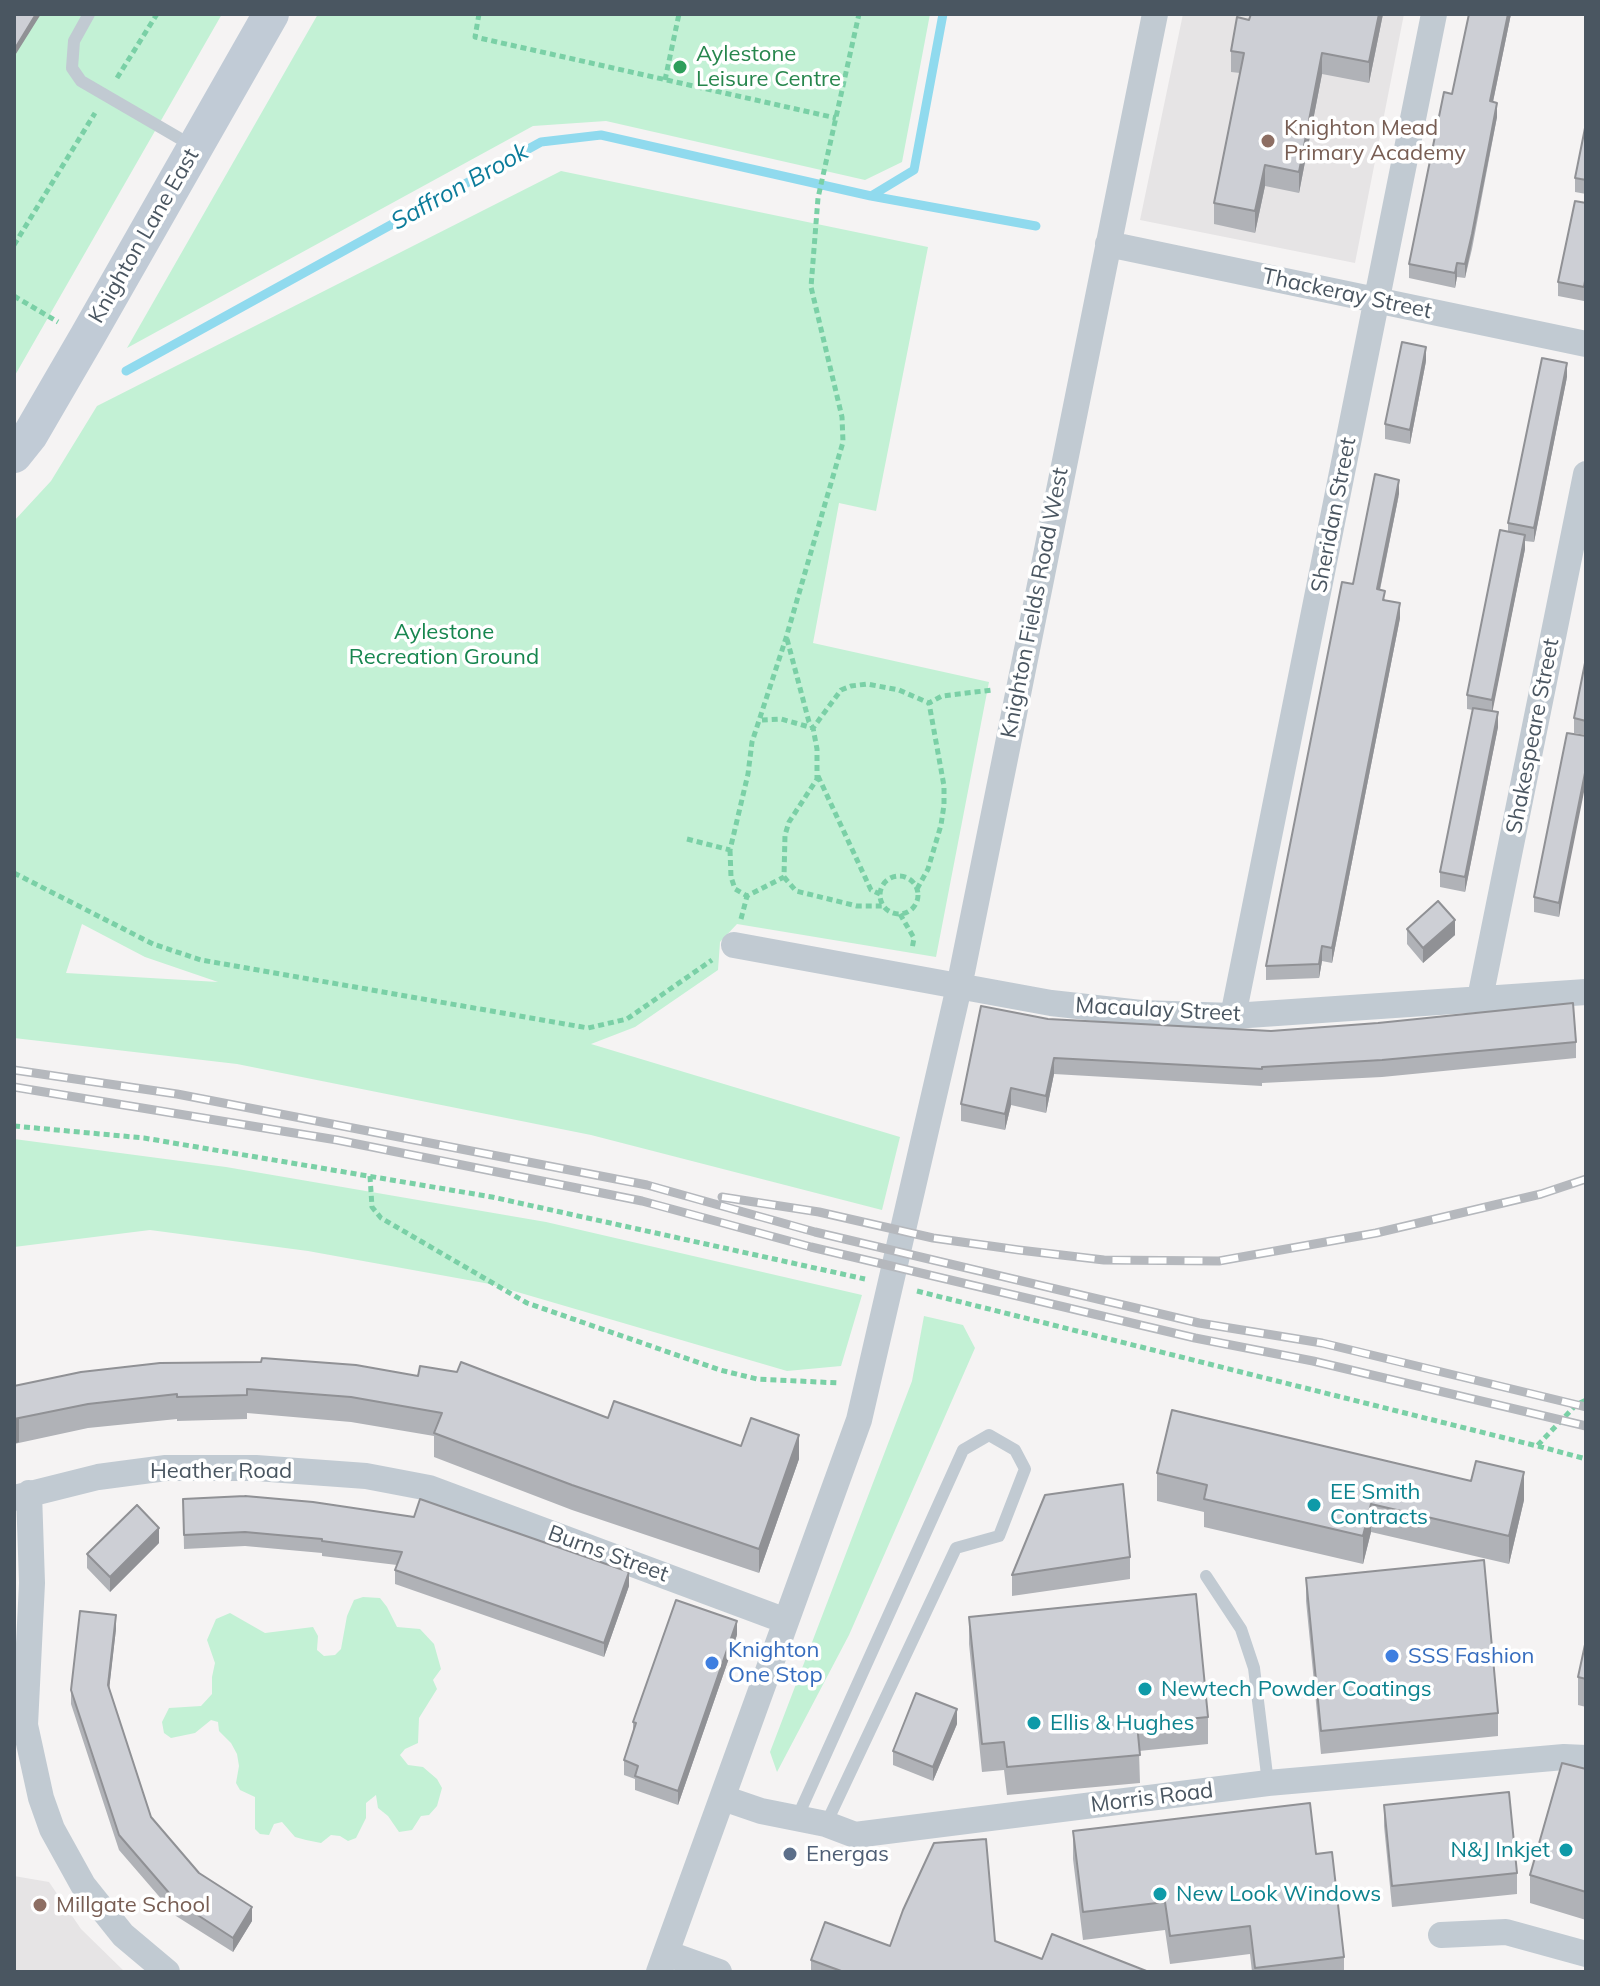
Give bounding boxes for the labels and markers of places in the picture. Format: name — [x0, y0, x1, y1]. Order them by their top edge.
place label: Aylestone Leisure Centre — [696, 41, 841, 92]
marker: Aylestone Leisure Centre — [671, 58, 689, 76]
place label: Knighton Mead Primary Academy — [1284, 115, 1466, 166]
marker: Knighton Mead Primary Academy — [1259, 132, 1277, 150]
place label: EE Smith Contracts — [1330, 1479, 1428, 1530]
marker: EE Smith Contracts — [1305, 1496, 1323, 1514]
place label: Knighton One Stop — [728, 1637, 823, 1688]
place label: SSS Fashion — [1408, 1643, 1534, 1669]
marker: SSS Fashion — [1383, 1647, 1401, 1665]
marker: Knighton One Stop — [703, 1654, 721, 1672]
place label: Newtech Powder Coatings — [1161, 1676, 1432, 1702]
marker: Newtech Powder Coatings — [1136, 1680, 1154, 1698]
place label: Ellis & Hughes — [1050, 1710, 1194, 1736]
marker: Ellis & Hughes — [1025, 1714, 1043, 1732]
place label: N&J Inkjet — [1450, 1837, 1550, 1863]
place label: Energas — [806, 1841, 889, 1867]
marker: N&J Inkjet — [1557, 1841, 1575, 1859]
marker: Energas — [781, 1845, 799, 1863]
place label: New Look Windows — [1176, 1881, 1381, 1907]
marker: New Look Windows — [1151, 1885, 1169, 1903]
place label: Millgate School — [56, 1892, 210, 1918]
marker: Millgate School — [31, 1896, 49, 1914]

